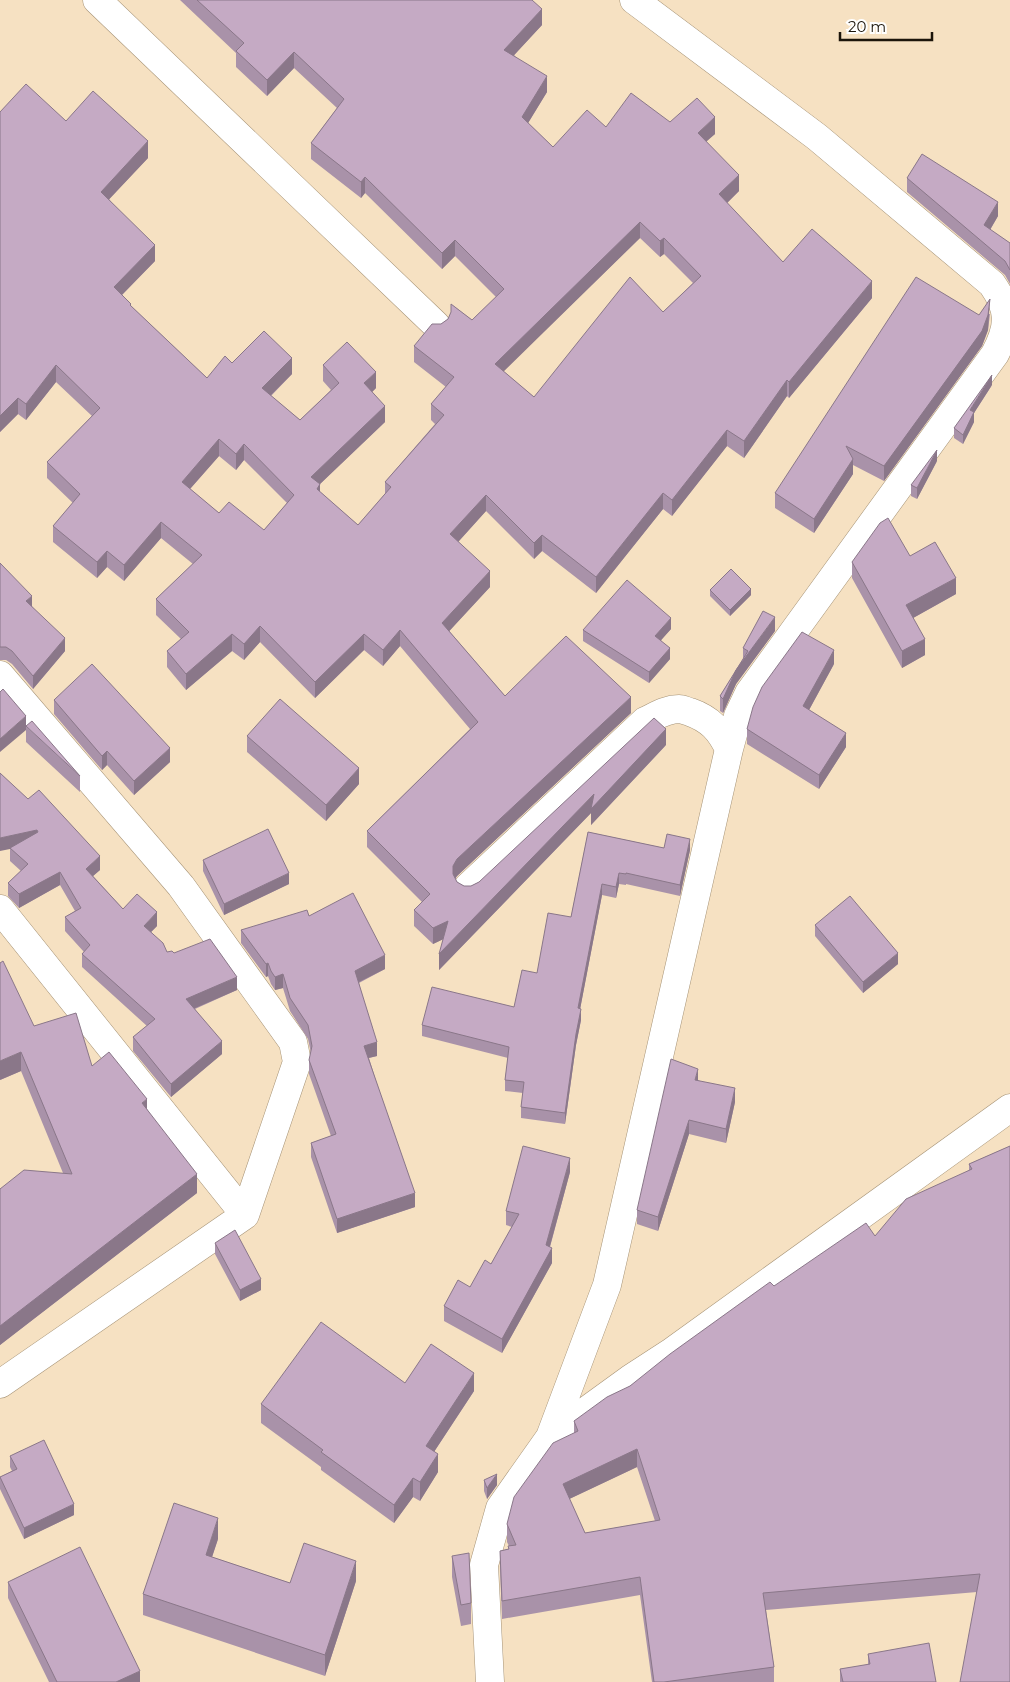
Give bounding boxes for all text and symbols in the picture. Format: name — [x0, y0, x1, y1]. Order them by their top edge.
scale bar — [840, 10, 932, 42]
text: 20 m — [848, 17, 886, 36]

